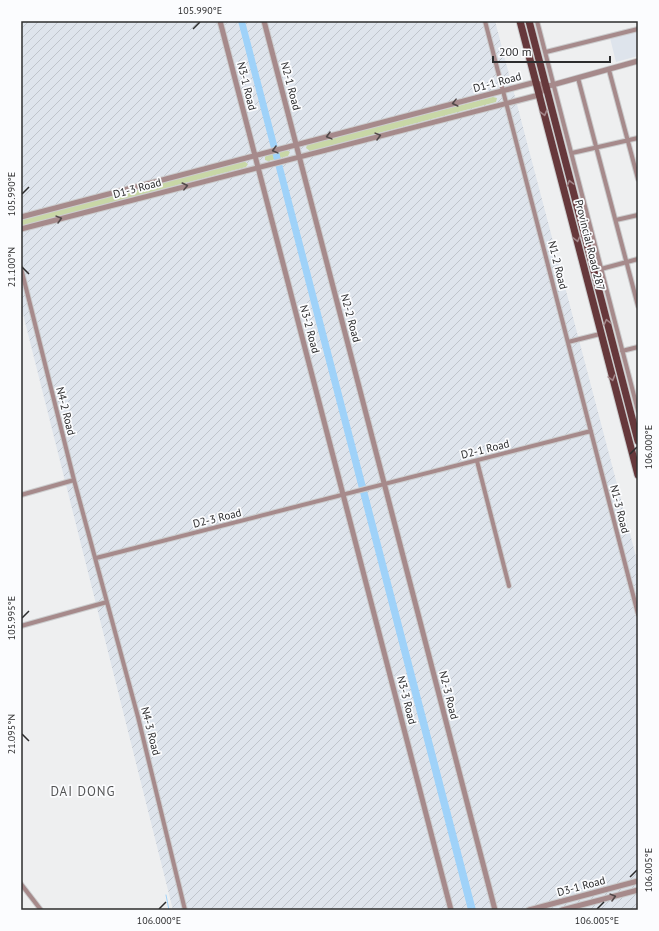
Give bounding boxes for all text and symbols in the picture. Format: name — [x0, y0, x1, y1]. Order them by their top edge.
text: 105.990°E — [178, 4, 222, 17]
scale bar — [493, 38, 610, 64]
text: 200 m — [499, 44, 532, 59]
street label: N3-1 Road — [234, 60, 260, 112]
street label: N2-1 Road — [278, 60, 304, 112]
street label: D1-1 Road — [471, 69, 523, 95]
one-way arrow — [451, 98, 458, 107]
one-way arrow — [539, 109, 548, 116]
one-way arrow — [325, 131, 332, 139]
one-way arrow — [375, 133, 381, 141]
one-way arrow — [272, 145, 278, 153]
text: 105.990°E — [5, 172, 18, 216]
street label: D1-3 Road — [111, 175, 163, 201]
one-way arrow — [567, 180, 575, 186]
one-way arrow — [181, 182, 188, 191]
street label: Provincial Road 287 — [572, 198, 608, 292]
one-way arrow — [55, 215, 62, 224]
one-way arrow — [572, 236, 580, 242]
street label: N1-2 Road — [545, 239, 571, 291]
text: 21.100°N — [5, 247, 18, 287]
street label: N2-2 Road — [338, 292, 364, 344]
street label: N3-2 Road — [297, 303, 323, 355]
one-way arrow — [603, 319, 611, 326]
one-way arrow — [608, 375, 616, 381]
street label: N4-2 Road — [53, 385, 79, 437]
text: 106.000°E — [642, 425, 655, 469]
street label: D2-1 Road — [459, 436, 511, 462]
street label: N1-3 Road — [607, 483, 633, 535]
street label: D2-3 Road — [191, 505, 243, 531]
text: 105.995°E — [5, 596, 18, 640]
street label: N2-3 Road — [436, 669, 462, 721]
street label: N3-3 Road — [394, 674, 420, 726]
street label: N4-3 Road — [138, 705, 164, 757]
text: 21.095°N — [5, 714, 18, 754]
district label: DAI DONG — [50, 783, 116, 800]
text: 106.005°E — [642, 848, 655, 892]
street label: D3-1 Road — [555, 873, 607, 899]
one-way arrow — [609, 893, 616, 902]
text: 106.000°E — [137, 914, 181, 927]
text: 106.005°E — [575, 914, 619, 927]

